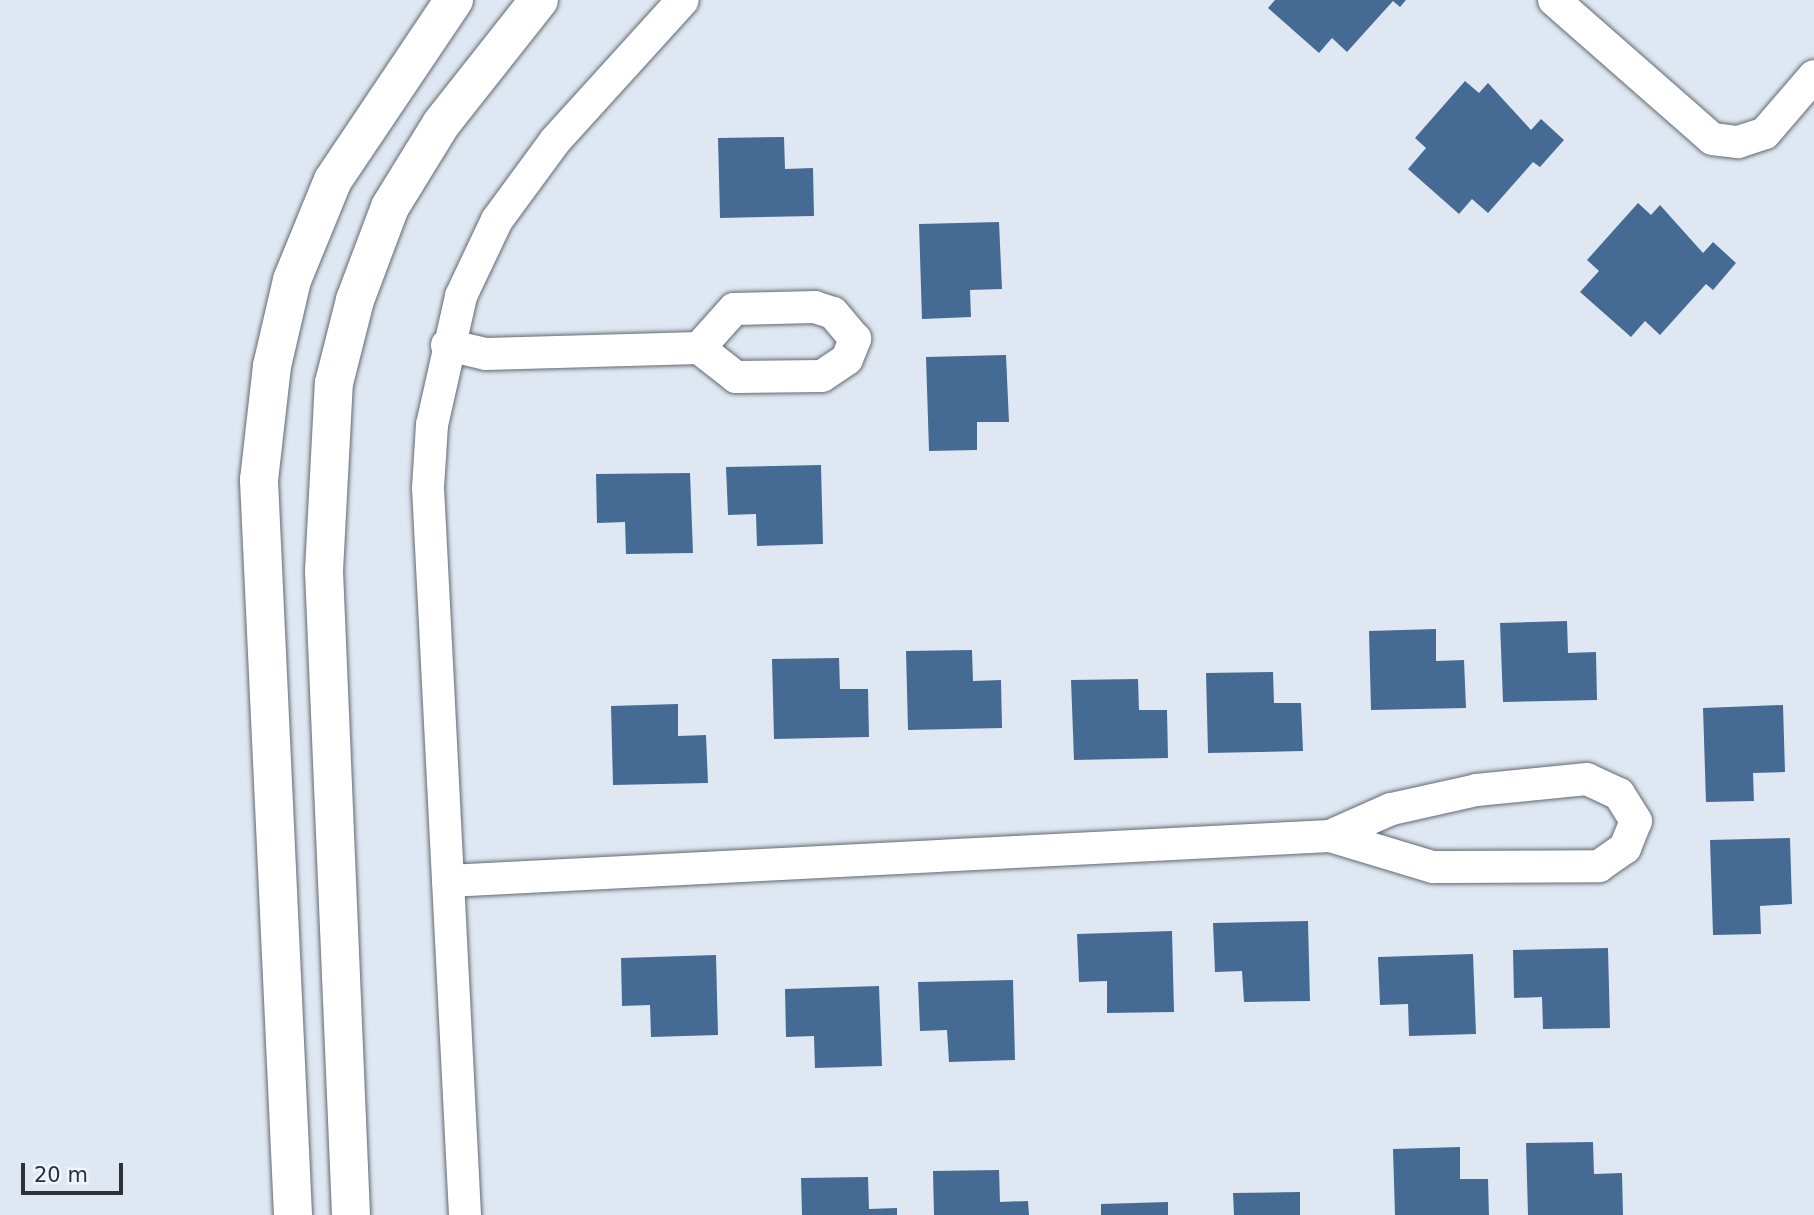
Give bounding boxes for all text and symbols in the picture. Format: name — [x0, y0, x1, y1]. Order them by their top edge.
scale bar — [24, 1148, 126, 1192]
text: 20 m — [34, 1163, 88, 1187]

